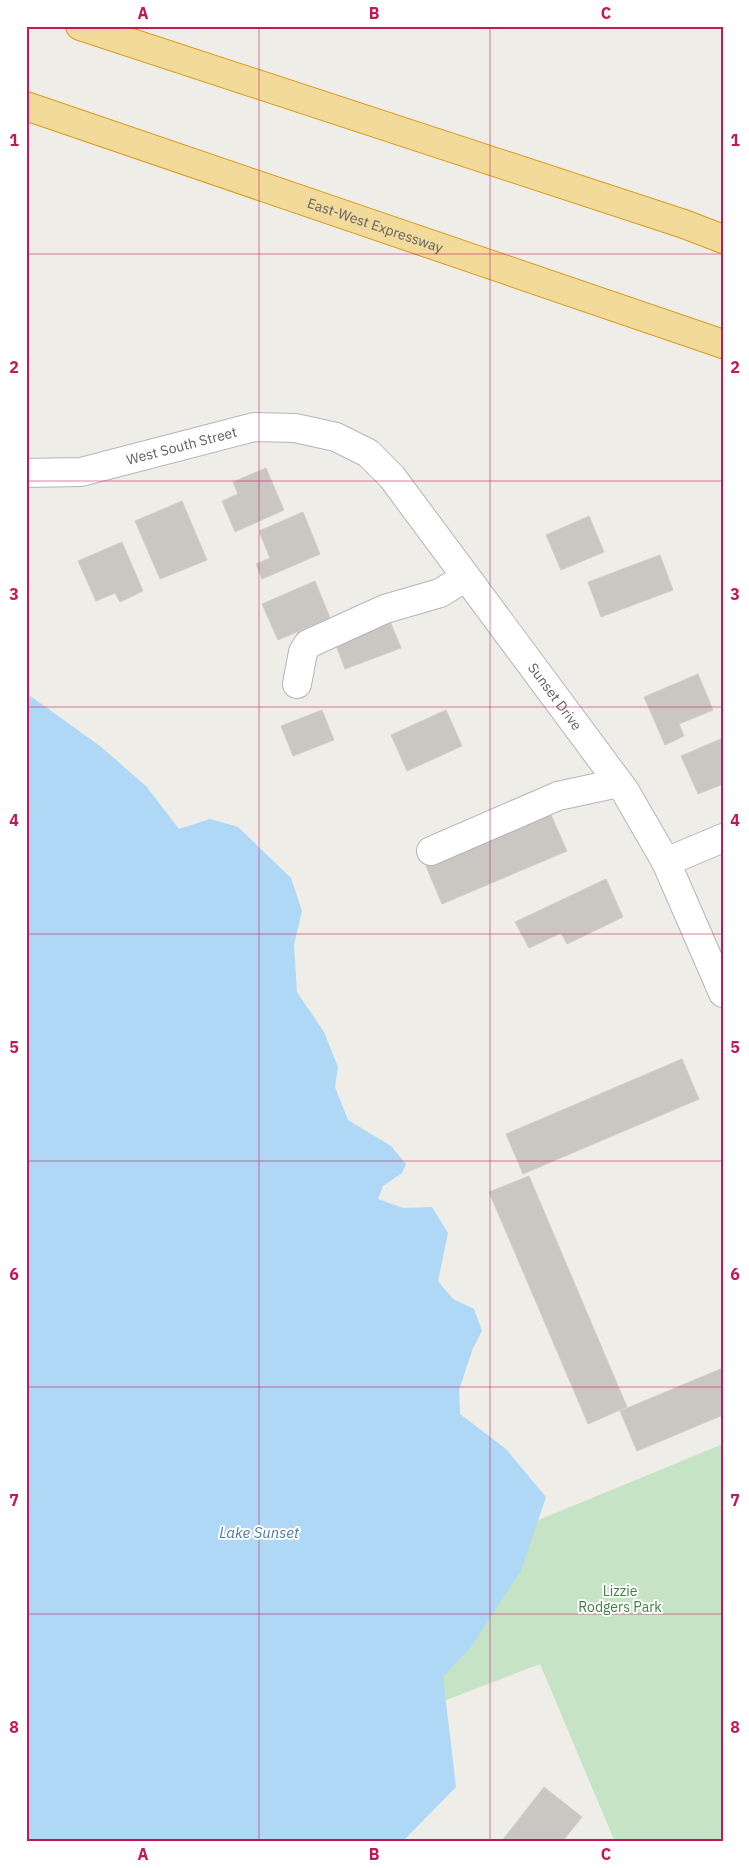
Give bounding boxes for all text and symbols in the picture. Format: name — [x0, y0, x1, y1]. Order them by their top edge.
text: A — [138, 3, 149, 23]
text: B — [369, 3, 380, 23]
text: C — [601, 3, 611, 23]
text: 1 — [9, 130, 19, 150]
text: 1 — [730, 130, 740, 150]
street label: East-West Expressway — [305, 194, 445, 257]
text: 2 — [9, 357, 19, 377]
text: 2 — [730, 357, 740, 377]
street label: West South Street — [124, 423, 239, 469]
text: 3 — [9, 584, 19, 604]
text: 3 — [730, 584, 740, 604]
street label: Sunset Drive — [524, 659, 586, 734]
text: 4 — [9, 810, 19, 830]
text: 4 — [730, 810, 740, 830]
text: 5 — [9, 1037, 19, 1057]
text: 5 — [730, 1037, 740, 1057]
text: 6 — [9, 1264, 19, 1284]
text: 6 — [730, 1264, 740, 1284]
text: 7 — [9, 1490, 19, 1510]
text: 7 — [730, 1490, 740, 1510]
water label: Lake Sunset — [219, 1523, 300, 1542]
park label: Lizzie Rodgers Park — [578, 1582, 662, 1616]
text: 8 — [9, 1717, 19, 1737]
text: 8 — [730, 1717, 740, 1737]
text: A — [138, 1844, 149, 1864]
text: B — [369, 1844, 380, 1864]
text: C — [601, 1844, 611, 1864]

